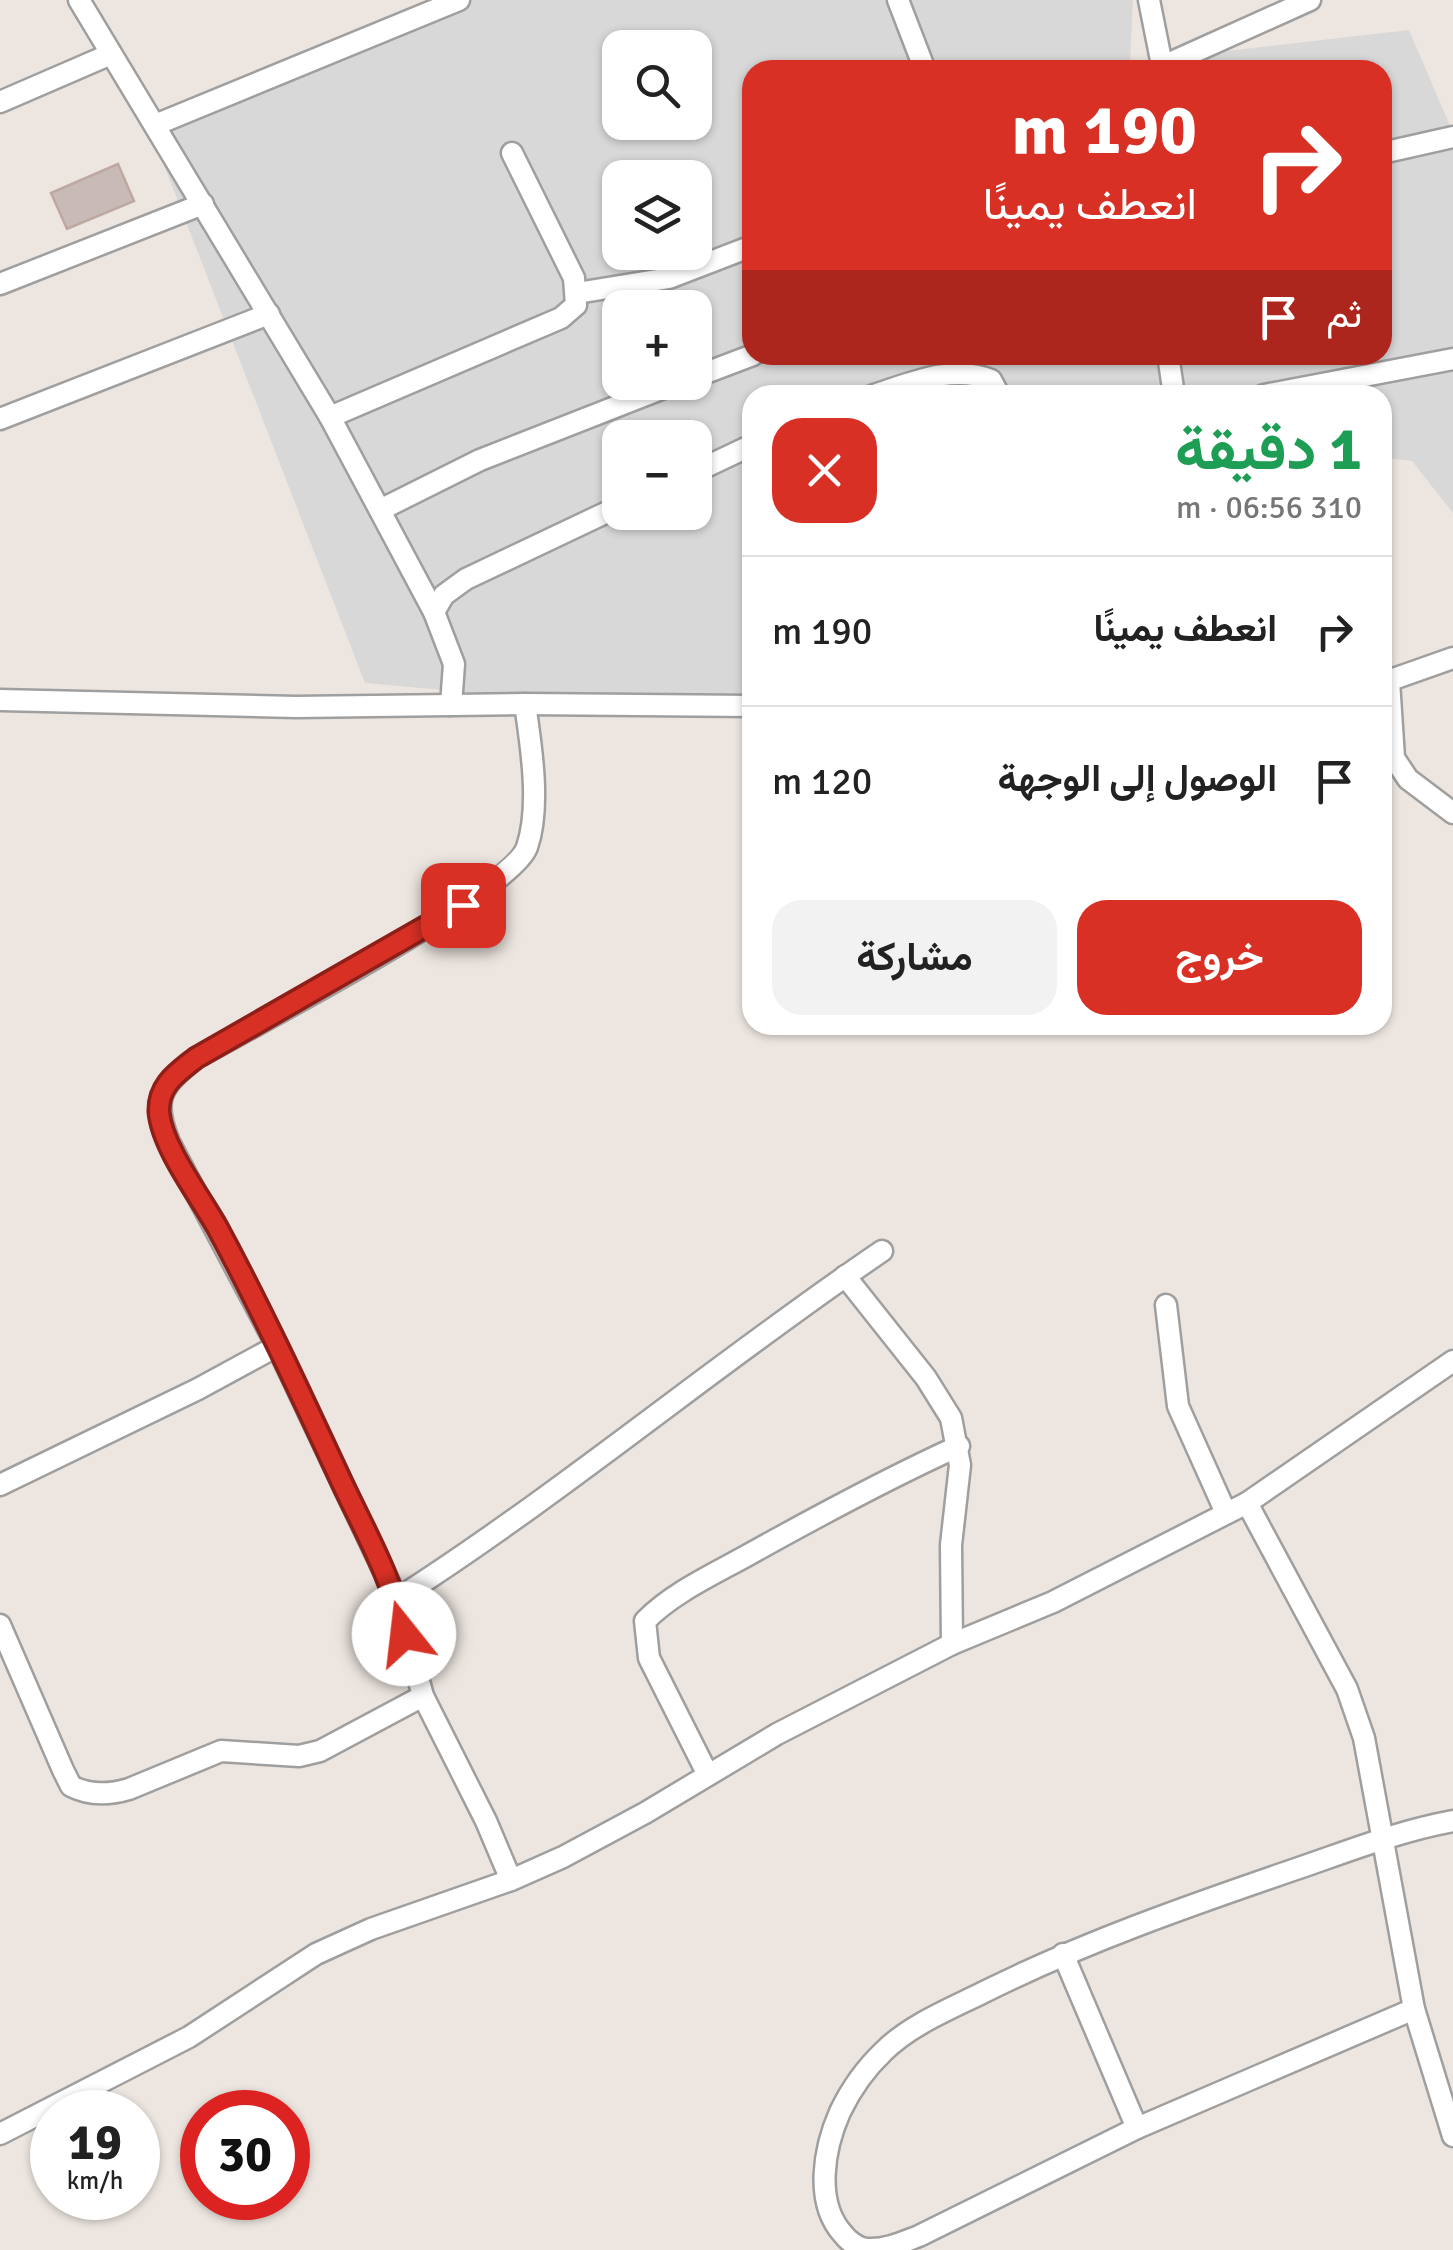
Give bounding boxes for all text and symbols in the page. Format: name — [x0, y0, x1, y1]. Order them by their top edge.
map controls — [602, 30, 712, 530]
button: search — [602, 30, 712, 140]
text: 190 m — [1012, 87, 1197, 173]
icon: right — [1232, 100, 1362, 230]
button: layers — [602, 160, 712, 270]
text: انعطف يمينًا — [983, 177, 1197, 232]
button: + — [602, 290, 712, 400]
icon: arrive — [1251, 290, 1306, 345]
text: ثم — [1326, 291, 1362, 338]
text: 1 دقيقة — [1175, 413, 1362, 487]
button: close — [772, 418, 877, 523]
button: − — [602, 420, 712, 530]
text: 310 m · 06:56 — [1176, 488, 1362, 527]
icon: right — [1307, 604, 1362, 659]
text: انعطف يمينًا — [1094, 605, 1277, 652]
text: 190 m — [772, 608, 872, 655]
icon: arrive — [1307, 754, 1362, 809]
text: الوصول إلى الوجهة — [998, 755, 1277, 802]
text: 120 m — [772, 758, 872, 805]
pin — [421, 863, 506, 948]
icon: arrive — [436, 878, 491, 933]
button: مشاركة — [772, 900, 1057, 1015]
button: خروج — [1077, 900, 1362, 1015]
position arrow — [352, 1582, 456, 1686]
speed limit sign: 30 — [180, 2090, 310, 2220]
text: 19 — [68, 2112, 122, 2174]
text: km/h — [67, 2165, 123, 2196]

